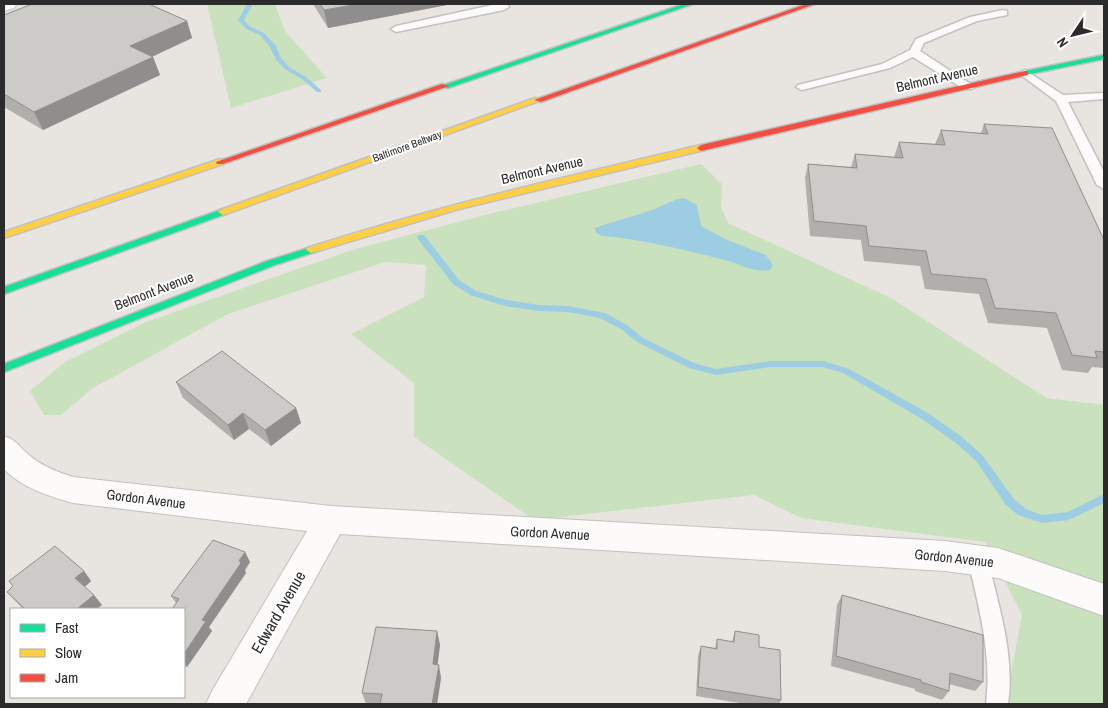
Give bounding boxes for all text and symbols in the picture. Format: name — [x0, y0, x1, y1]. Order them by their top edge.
north arrow — [1048, 10, 1098, 60]
text: N — [1053, 34, 1072, 51]
street label: Belmont Avenue — [894, 60, 980, 96]
street label: Baltimore Beltway — [370, 127, 444, 165]
street label: Belmont Avenue — [499, 152, 585, 188]
street label: Belmont Avenue — [112, 268, 196, 314]
street label: Gordon Avenue — [105, 485, 187, 513]
street label: Gordon Avenue — [510, 522, 590, 544]
street label: Gordon Avenue — [913, 545, 995, 571]
street label: Edward Avenue — [246, 567, 310, 657]
legend — [10, 608, 185, 698]
text: Fast — [55, 617, 79, 638]
text: Slow — [55, 642, 82, 663]
text: Jam — [55, 667, 78, 688]

